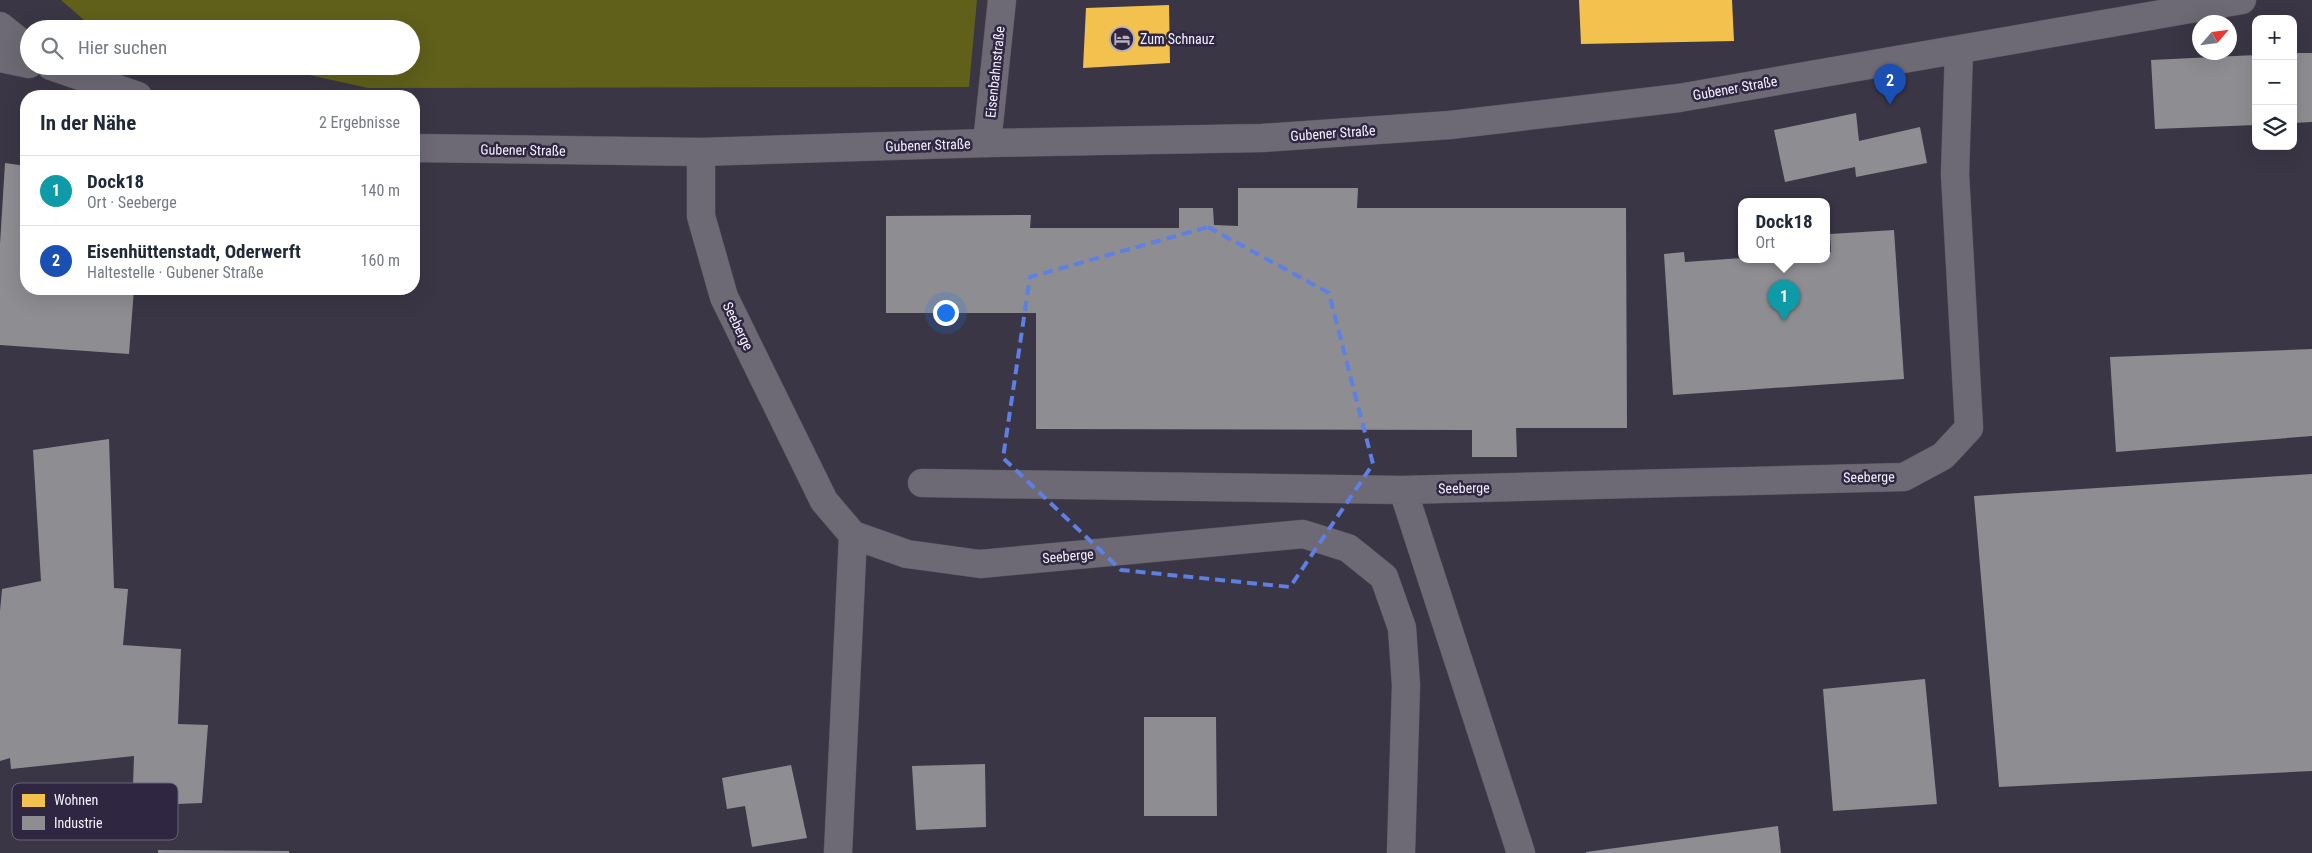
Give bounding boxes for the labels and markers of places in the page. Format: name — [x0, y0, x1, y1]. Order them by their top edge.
hotel icon: Zum Schnauz — [1109, 26, 1135, 52]
place label: Zum Schnauz — [1140, 31, 1215, 47]
pin: 2 — [1874, 64, 1906, 105]
pin: 1 — [1768, 280, 1800, 321]

